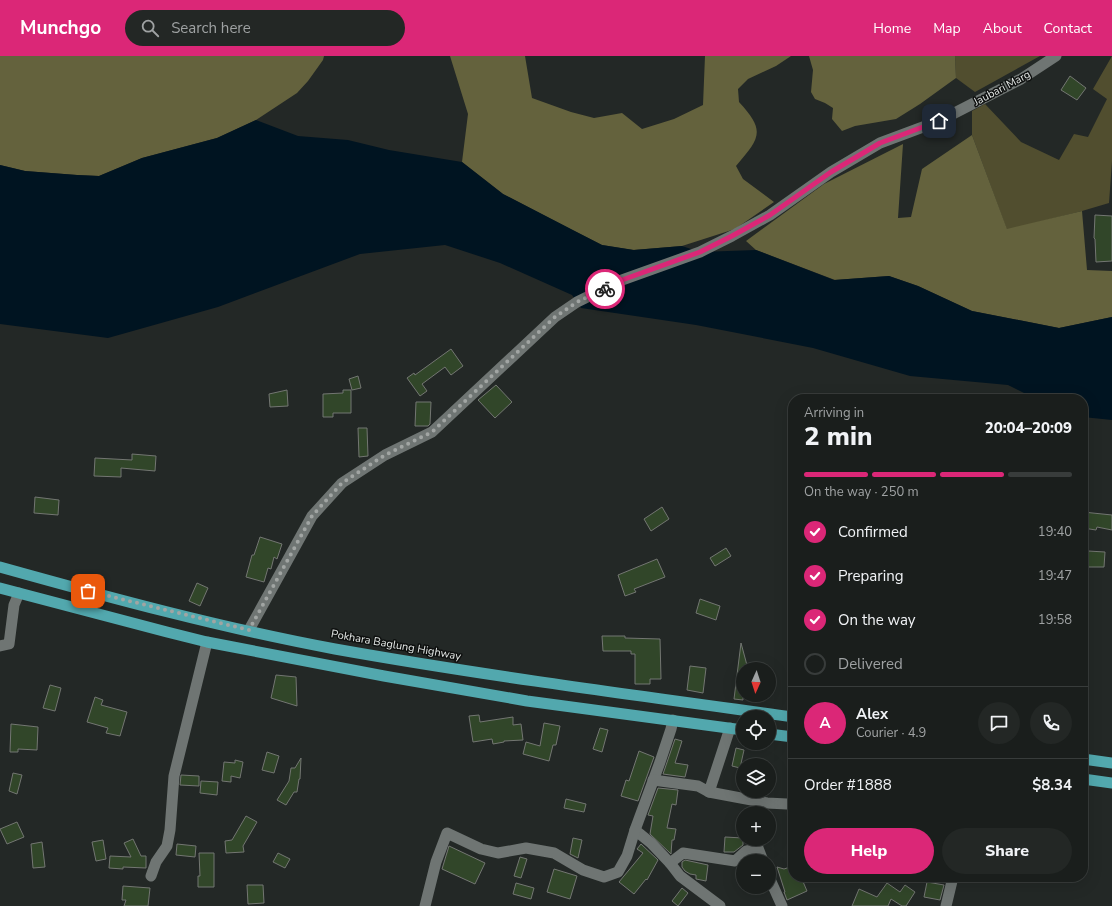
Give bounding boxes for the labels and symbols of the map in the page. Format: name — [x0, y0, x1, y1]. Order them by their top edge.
street label: Jaubari Marg — [970, 67, 1033, 110]
pin — [922, 104, 956, 138]
courier — [585, 269, 625, 309]
pin — [71, 574, 105, 608]
street label: Pokhara Baglung Highway — [330, 626, 463, 664]
north arrow — [736, 662, 776, 702]

